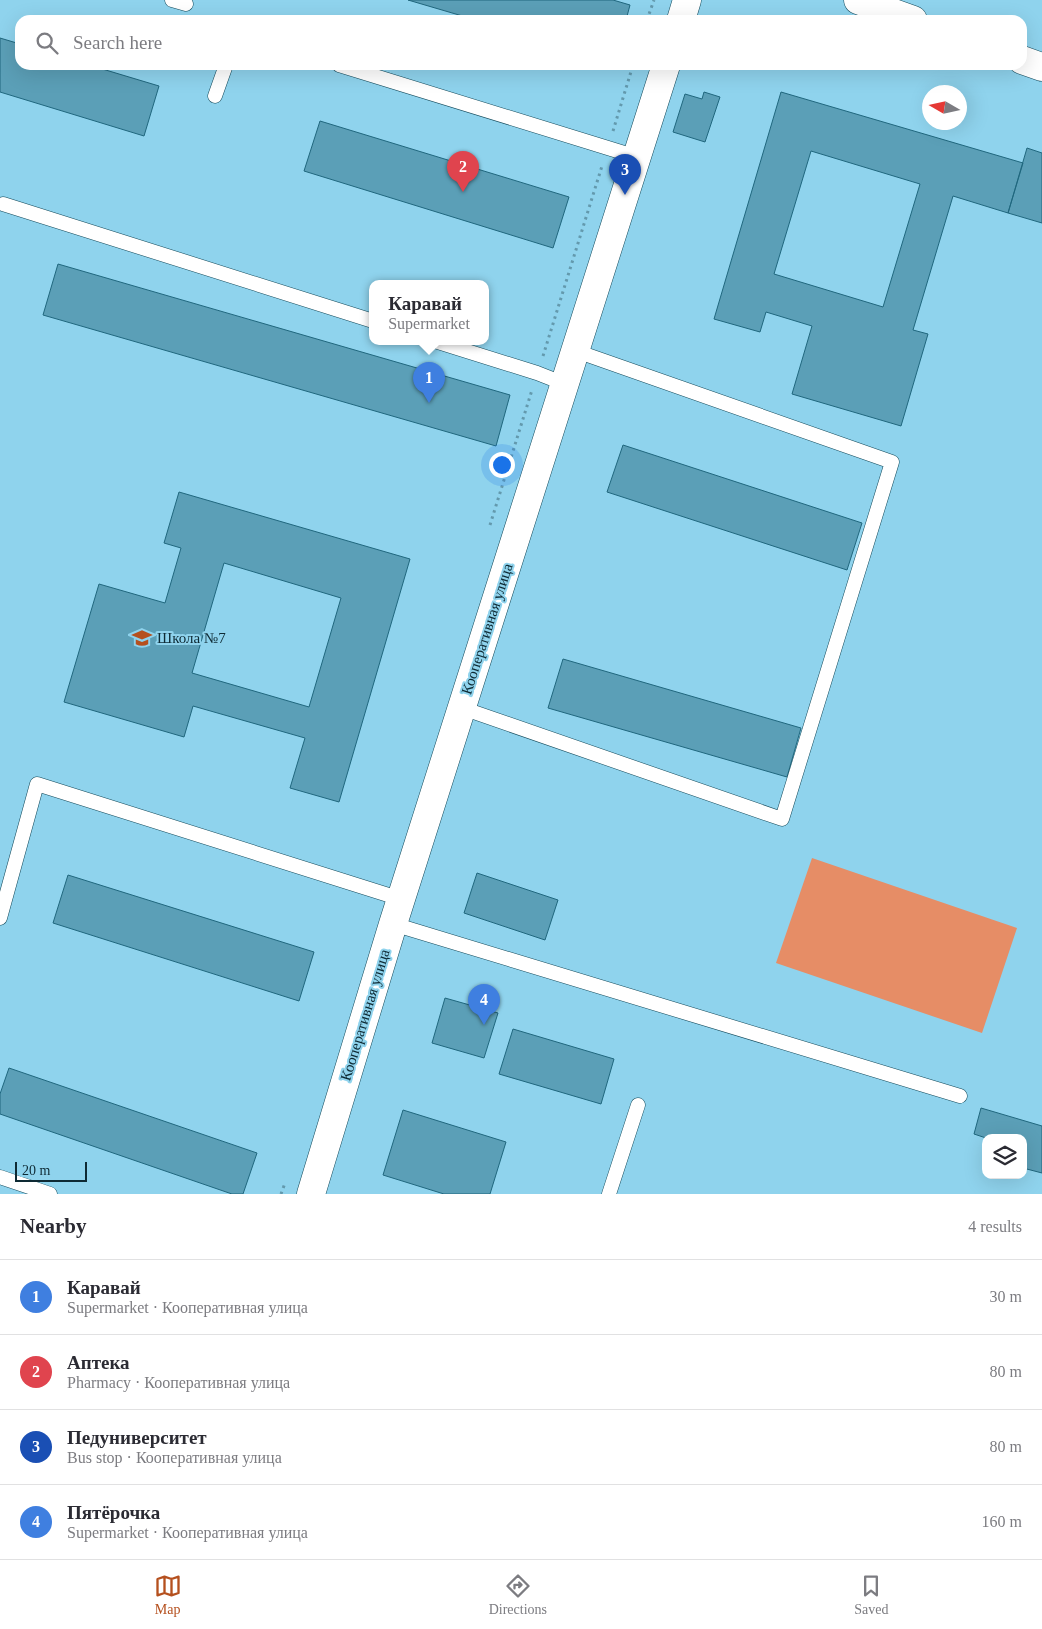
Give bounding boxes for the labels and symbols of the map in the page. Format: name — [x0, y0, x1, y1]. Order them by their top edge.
north arrow — [922, 85, 967, 130]
pin: 2 — [447, 151, 479, 192]
pin: 3 — [609, 154, 641, 195]
pin: 1 — [413, 362, 445, 403]
your location — [489, 452, 515, 478]
street label: Кооперативная улица — [458, 561, 516, 697]
school or university icon: Школа №7 — [131, 627, 153, 649]
place label: Школа №7 — [157, 630, 226, 646]
street label: Кооперативная улица — [337, 947, 393, 1083]
pin: 4 — [468, 984, 500, 1025]
scale bar — [15, 1159, 88, 1182]

